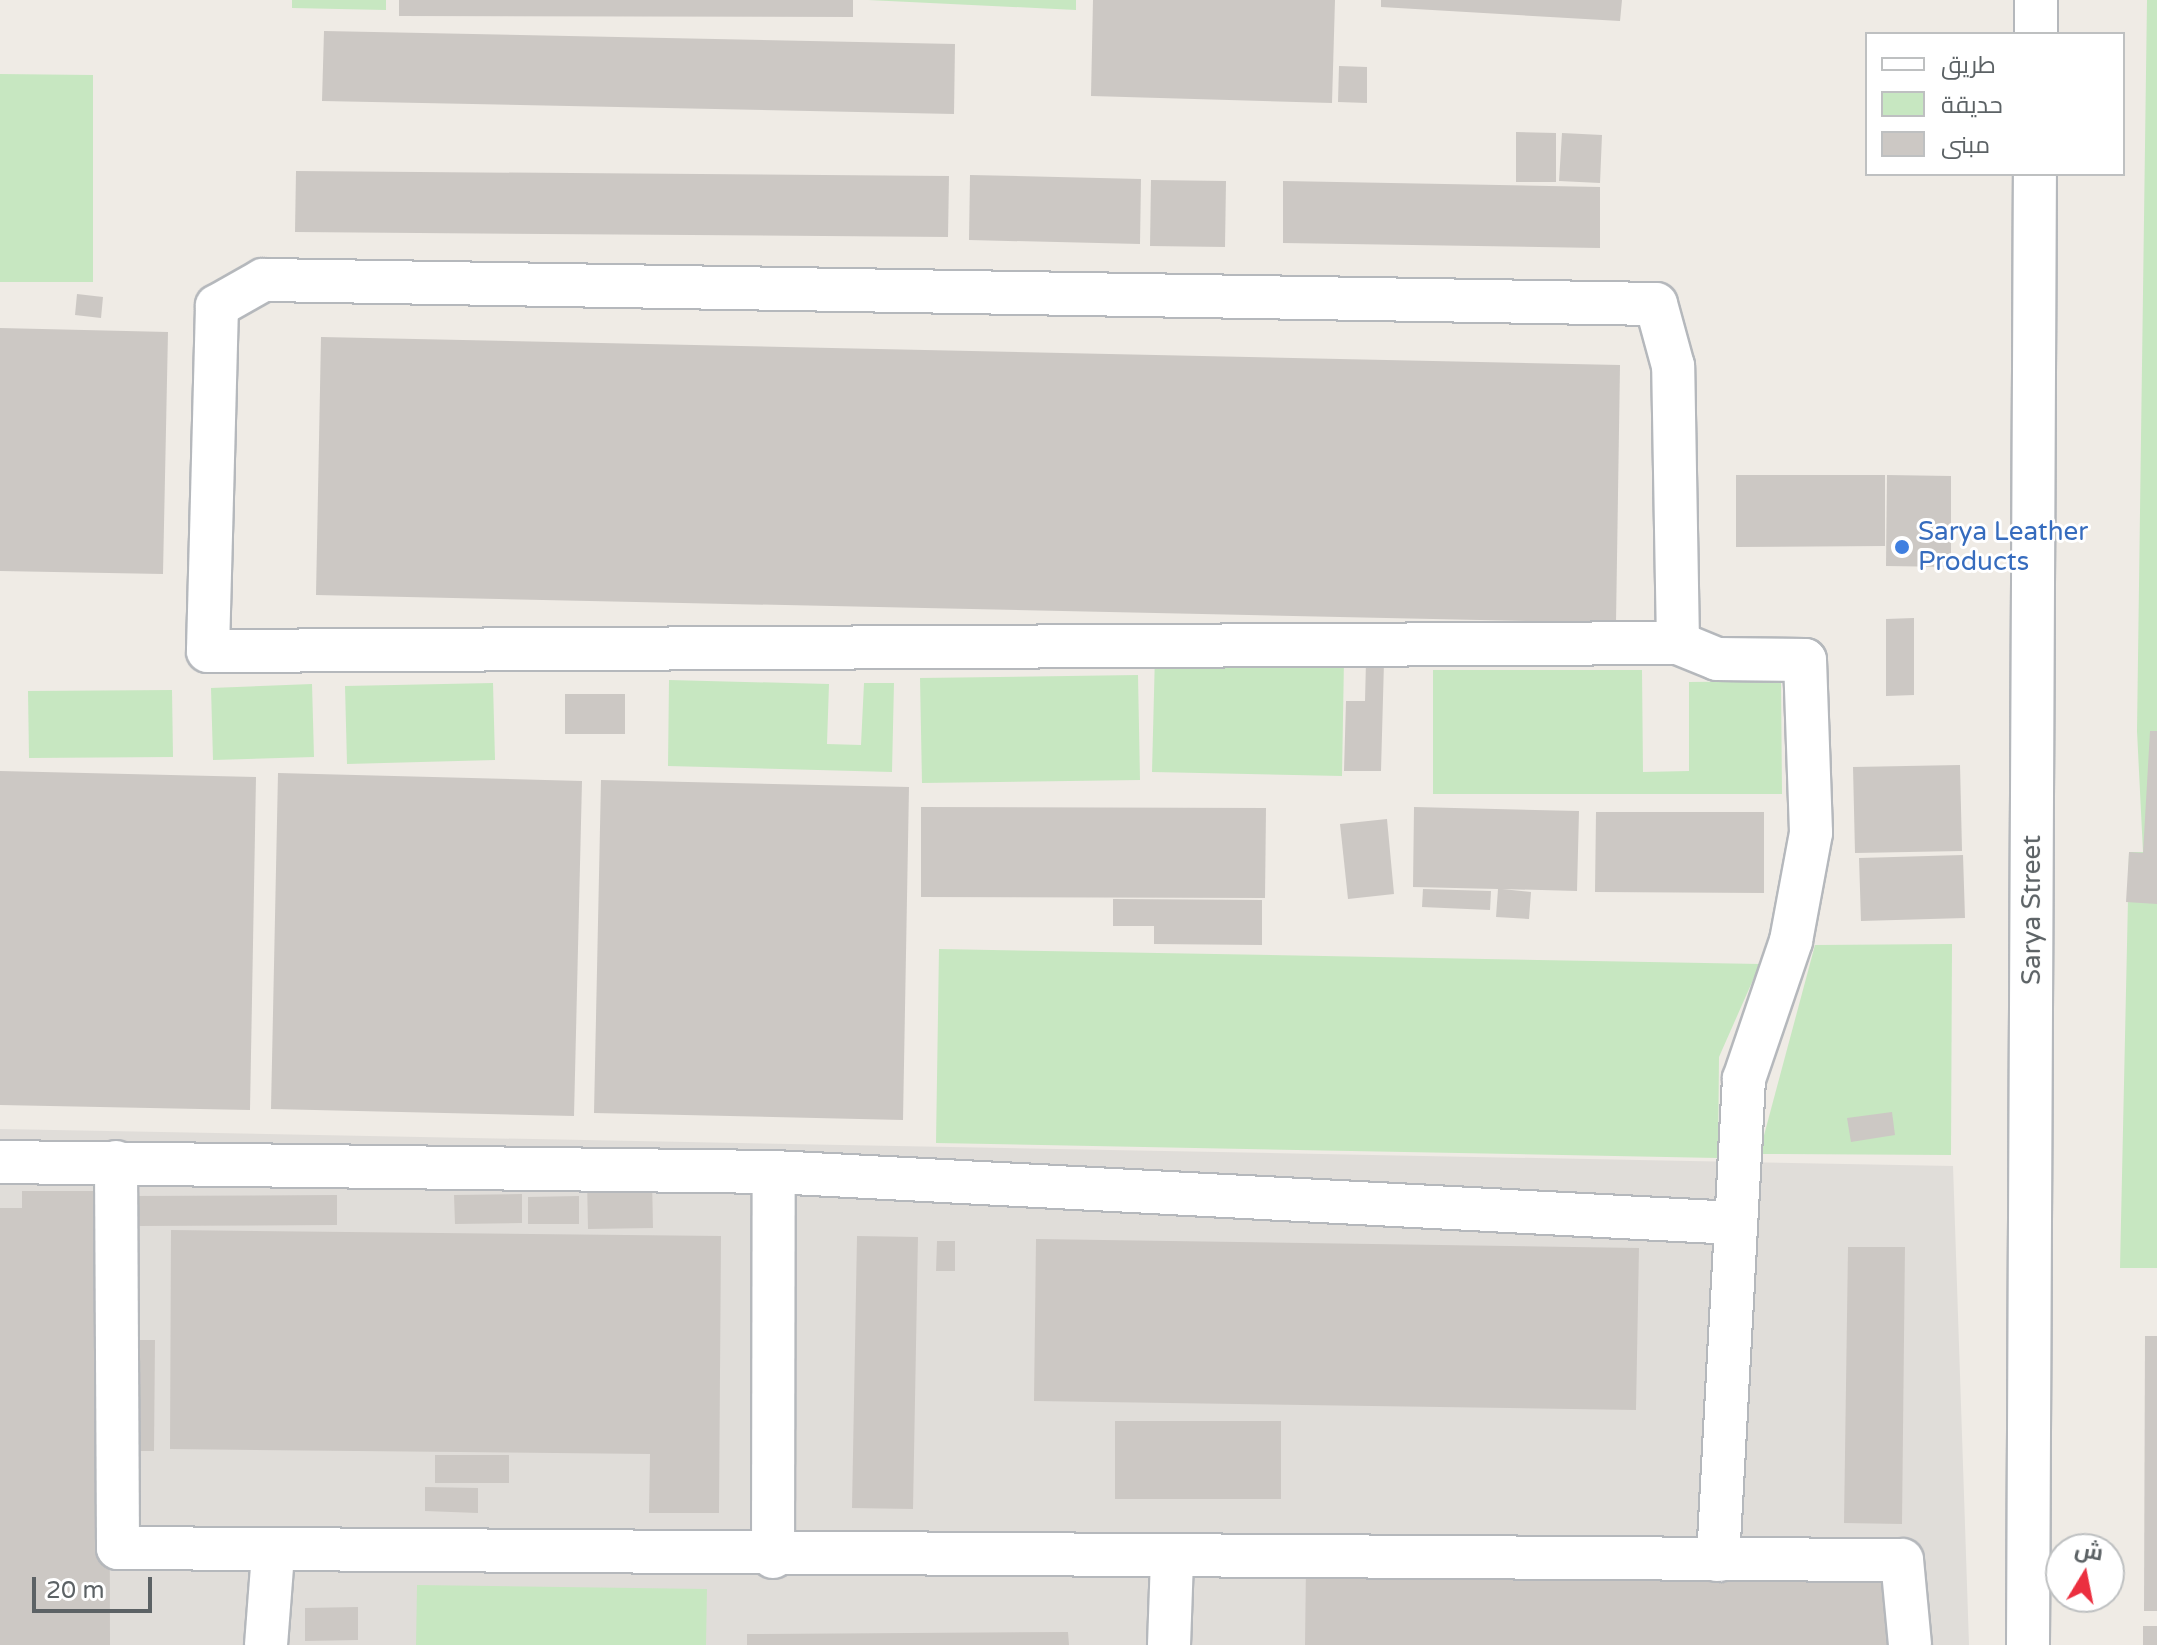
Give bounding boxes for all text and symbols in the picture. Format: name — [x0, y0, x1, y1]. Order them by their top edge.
legend — [1865, 32, 2125, 176]
text: طريق — [1941, 51, 1996, 80]
text: حديقة — [1941, 91, 2003, 120]
text: مبنى — [1941, 131, 1990, 160]
place label: Sarya Leather Products — [1918, 516, 2088, 578]
marker: Sarya Leather Products — [1893, 538, 1911, 556]
street label: Sarya Street — [2016, 835, 2048, 985]
north arrow — [2045, 1533, 2125, 1613]
text: ش — [2073, 1536, 2105, 1567]
scale bar — [36, 1561, 156, 1611]
text: 20 m — [46, 1576, 104, 1605]

